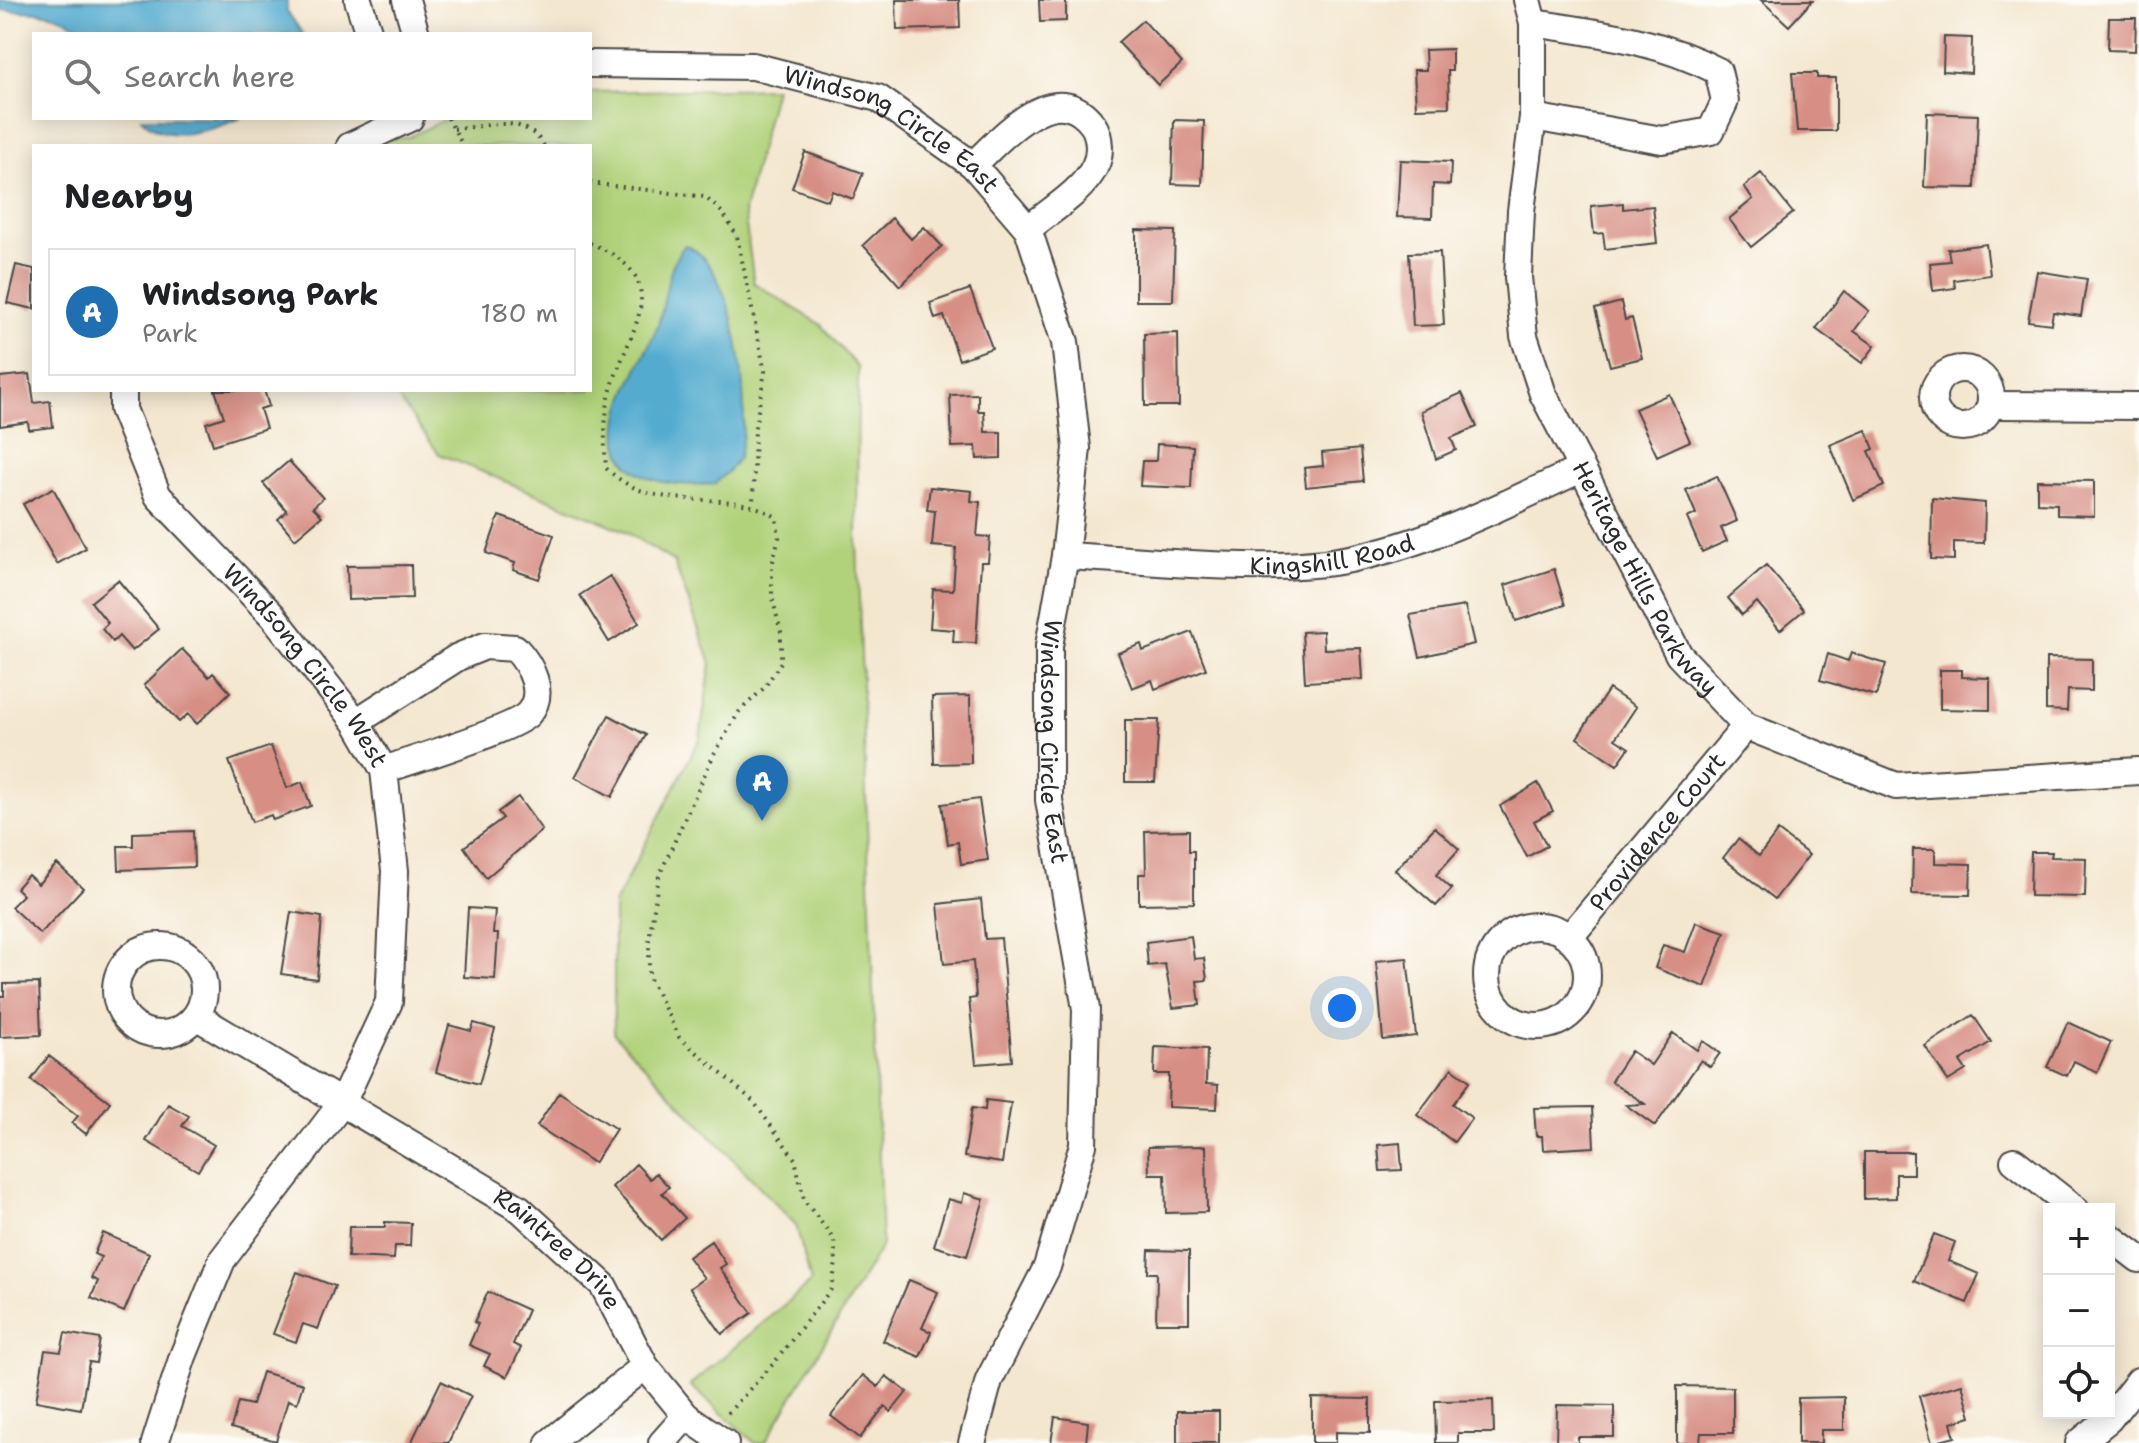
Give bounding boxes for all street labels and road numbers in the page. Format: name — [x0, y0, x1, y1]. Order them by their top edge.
street label: Windsong Circle East — [780, 59, 1006, 200]
street label: Heritage Hills Parkway — [1565, 455, 1725, 703]
street label: Kingshill Road — [1250, 527, 1418, 582]
street label: Windsong Circle West — [215, 557, 395, 773]
street label: Windsong Circle East — [1033, 617, 1076, 866]
street label: Providence Court — [1582, 746, 1733, 918]
street label: Raintree Drive — [488, 1181, 629, 1315]

